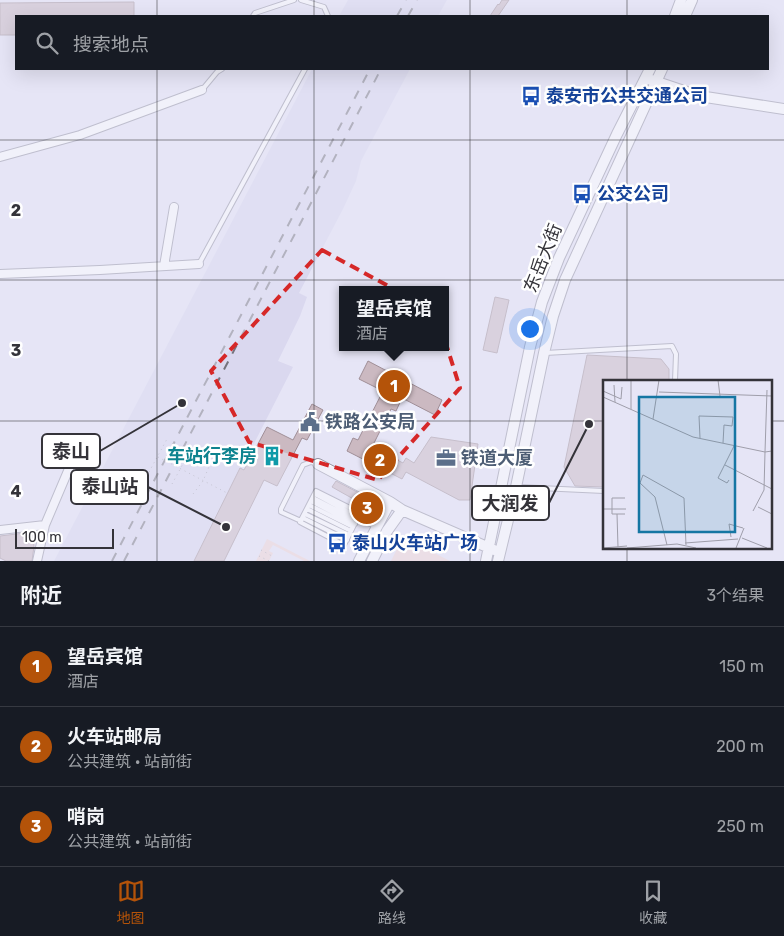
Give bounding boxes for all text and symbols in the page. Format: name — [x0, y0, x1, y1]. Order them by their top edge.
search box — [15, 15, 769, 70]
icon: search — [33, 29, 61, 57]
text: 搜索地点 — [73, 33, 149, 56]
bus stop icon: 泰安市公共交通公司 — [520, 85, 542, 107]
place label: 泰安市公共交通公司 — [546, 85, 708, 107]
bus stop icon: 公交公司 — [571, 183, 593, 205]
place label: 公交公司 — [597, 183, 669, 205]
text: 2 — [11, 201, 21, 220]
street label: 东岳大街 — [519, 221, 567, 295]
popup — [339, 286, 449, 351]
text: 望岳宾馆 — [356, 297, 432, 320]
your location — [517, 316, 543, 342]
text: 酒店 — [356, 324, 388, 343]
text: 3 — [11, 341, 21, 360]
pin: 1 — [378, 367, 410, 405]
inset map — [603, 380, 772, 548]
public building icon: 铁路公安局 — [299, 411, 321, 433]
place label: 铁路公安局 — [325, 411, 415, 433]
callout: 泰山 — [42, 434, 100, 468]
text: 泰山 — [52, 440, 90, 463]
pin: 2 — [364, 441, 396, 479]
place label: 车站行李房 — [167, 445, 257, 467]
building icon: 车站行李房 — [261, 445, 283, 467]
office icon: 铁道大厦 — [435, 447, 457, 469]
place label: 铁道大厦 — [461, 447, 533, 469]
callout: 泰山站 — [71, 470, 148, 504]
text: 泰山站 — [81, 475, 139, 498]
text: 4 — [11, 482, 22, 501]
callout: 大润发 — [472, 486, 549, 520]
pin: 3 — [351, 489, 383, 527]
text: 大润发 — [481, 492, 539, 515]
scale bar — [15, 526, 114, 549]
text: 100 m — [22, 529, 62, 546]
bus stop icon: 泰山火车站广场 — [326, 532, 348, 554]
place label: 泰山火车站广场 — [352, 532, 478, 554]
text: 附近 — [20, 583, 62, 608]
text: 3个结果 — [706, 586, 764, 605]
text: 望岳宾馆 — [67, 645, 143, 668]
text: 1 — [32, 657, 40, 676]
text: 150 m — [719, 657, 764, 676]
text: 酒店 — [67, 672, 99, 691]
text: 火车站邮局 — [67, 725, 162, 748]
text: 2 — [31, 737, 41, 756]
text: 200 m — [716, 737, 764, 756]
text: 公共建筑 · 站前街 — [67, 752, 192, 771]
text: 哨岗 — [67, 805, 105, 828]
text: 3 — [31, 817, 41, 836]
text: 250 m — [717, 817, 764, 836]
text: 公共建筑 · 站前街 — [67, 832, 192, 851]
tab: 地图 — [117, 877, 145, 927]
tab: 路线 — [378, 877, 406, 927]
tab: 收藏 — [639, 877, 667, 927]

